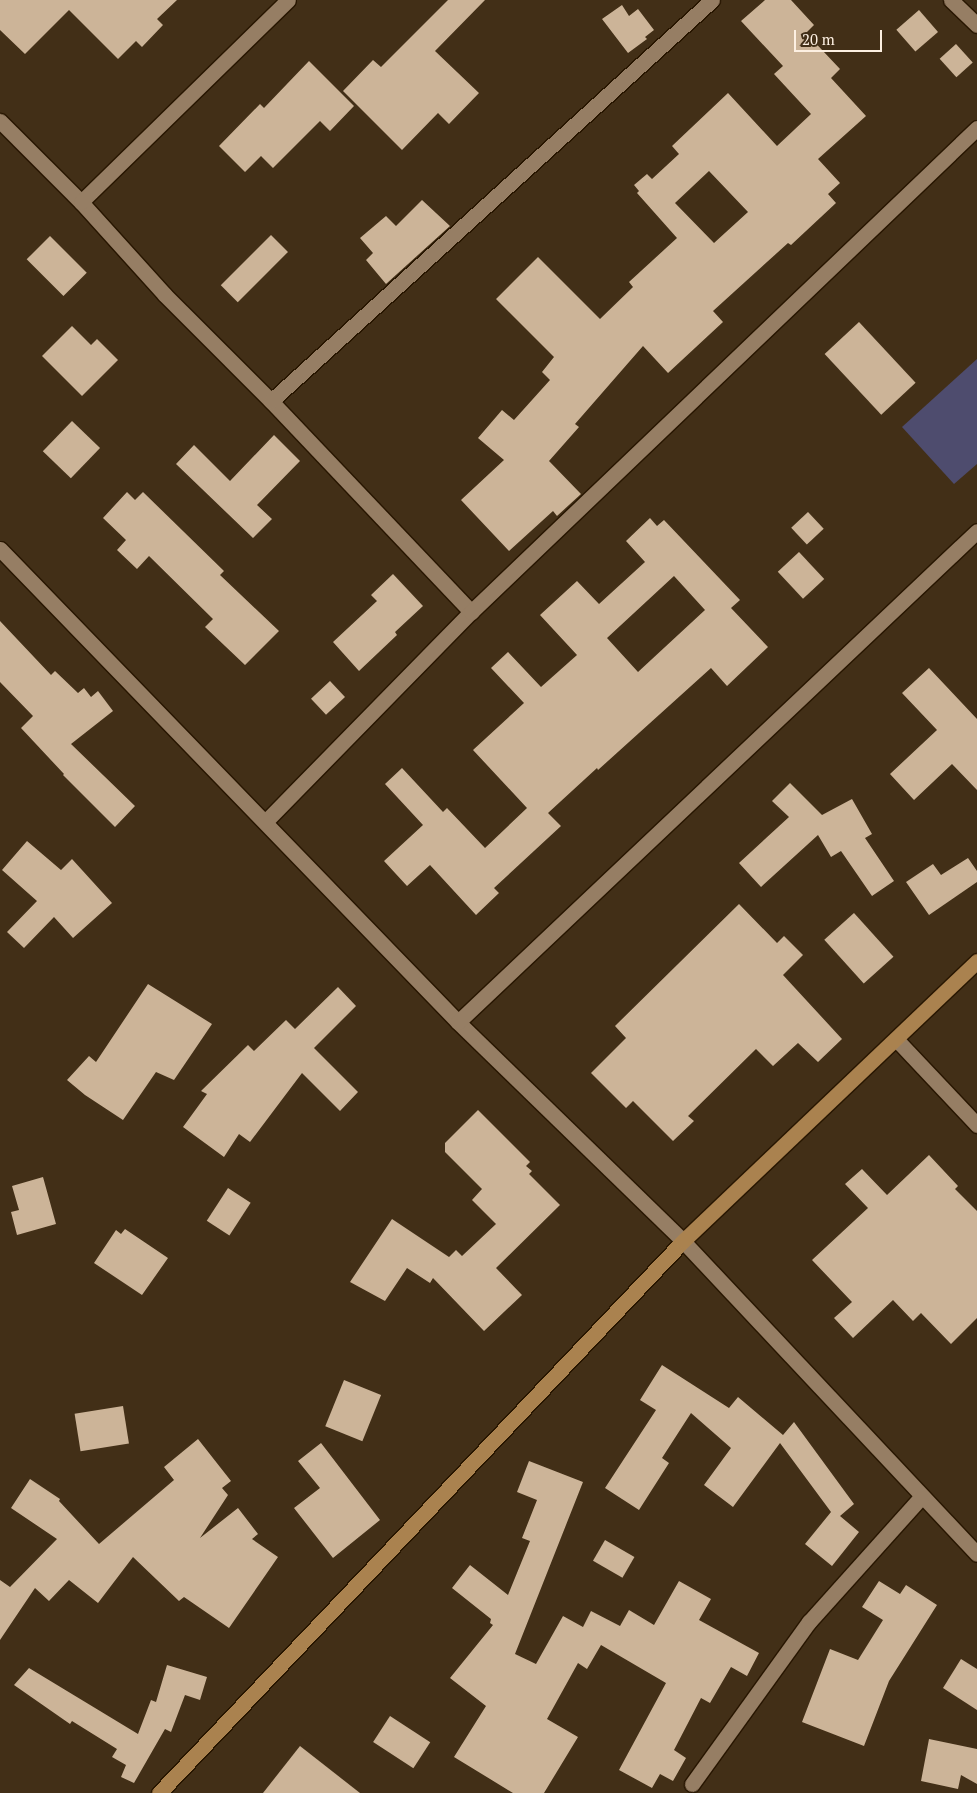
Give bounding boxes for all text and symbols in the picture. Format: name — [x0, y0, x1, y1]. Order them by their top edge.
scale bar — [797, 20, 884, 52]
text: 20 m — [802, 29, 835, 49]

